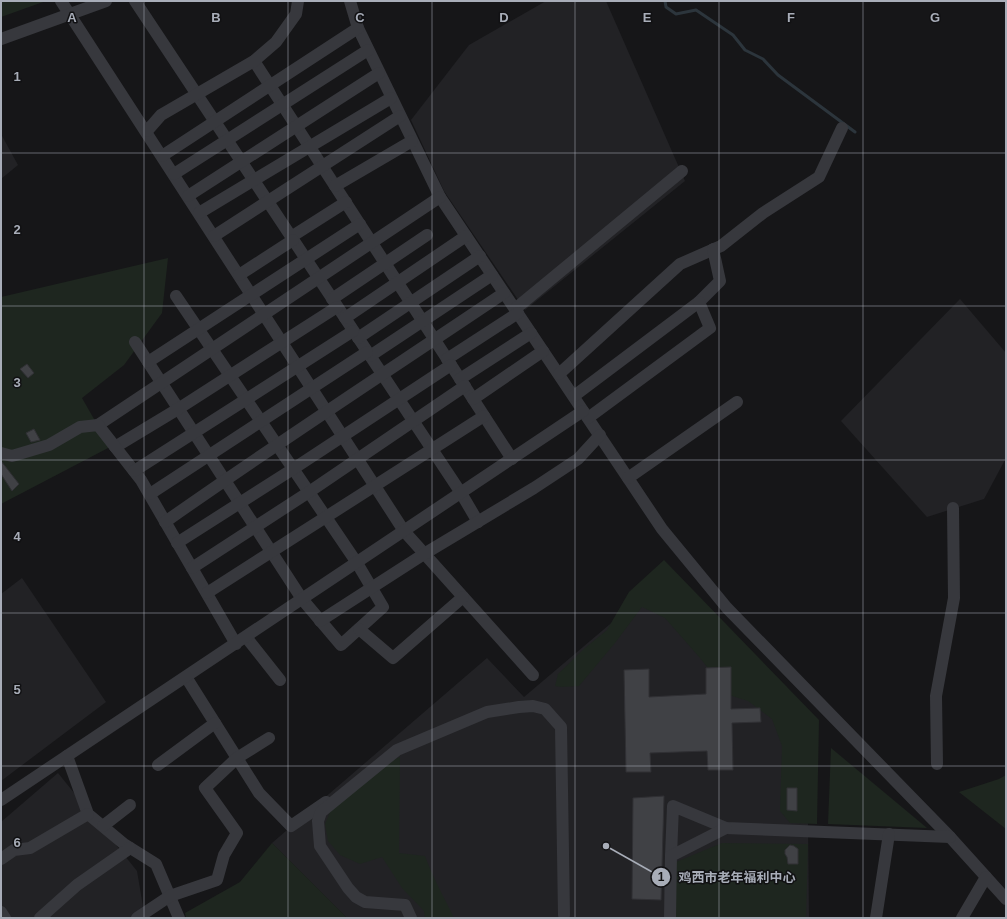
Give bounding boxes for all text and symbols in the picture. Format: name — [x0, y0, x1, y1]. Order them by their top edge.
text: A — [67, 10, 77, 25]
text: B — [211, 10, 221, 25]
text: C — [355, 10, 365, 25]
text: D — [499, 10, 509, 25]
text: E — [643, 10, 652, 25]
text: F — [787, 10, 795, 25]
text: G — [930, 10, 940, 25]
text: 1 — [13, 69, 21, 84]
text: 2 — [13, 222, 21, 237]
text: 3 — [13, 375, 21, 390]
text: 4 — [13, 529, 21, 544]
text: 5 — [13, 682, 21, 697]
text: 6 — [13, 835, 21, 850]
callout: 鸡西市老年福利中心 — [651, 865, 804, 890]
text: 1 — [658, 870, 665, 884]
text: 鸡西市老年福利中心 — [678, 870, 796, 885]

